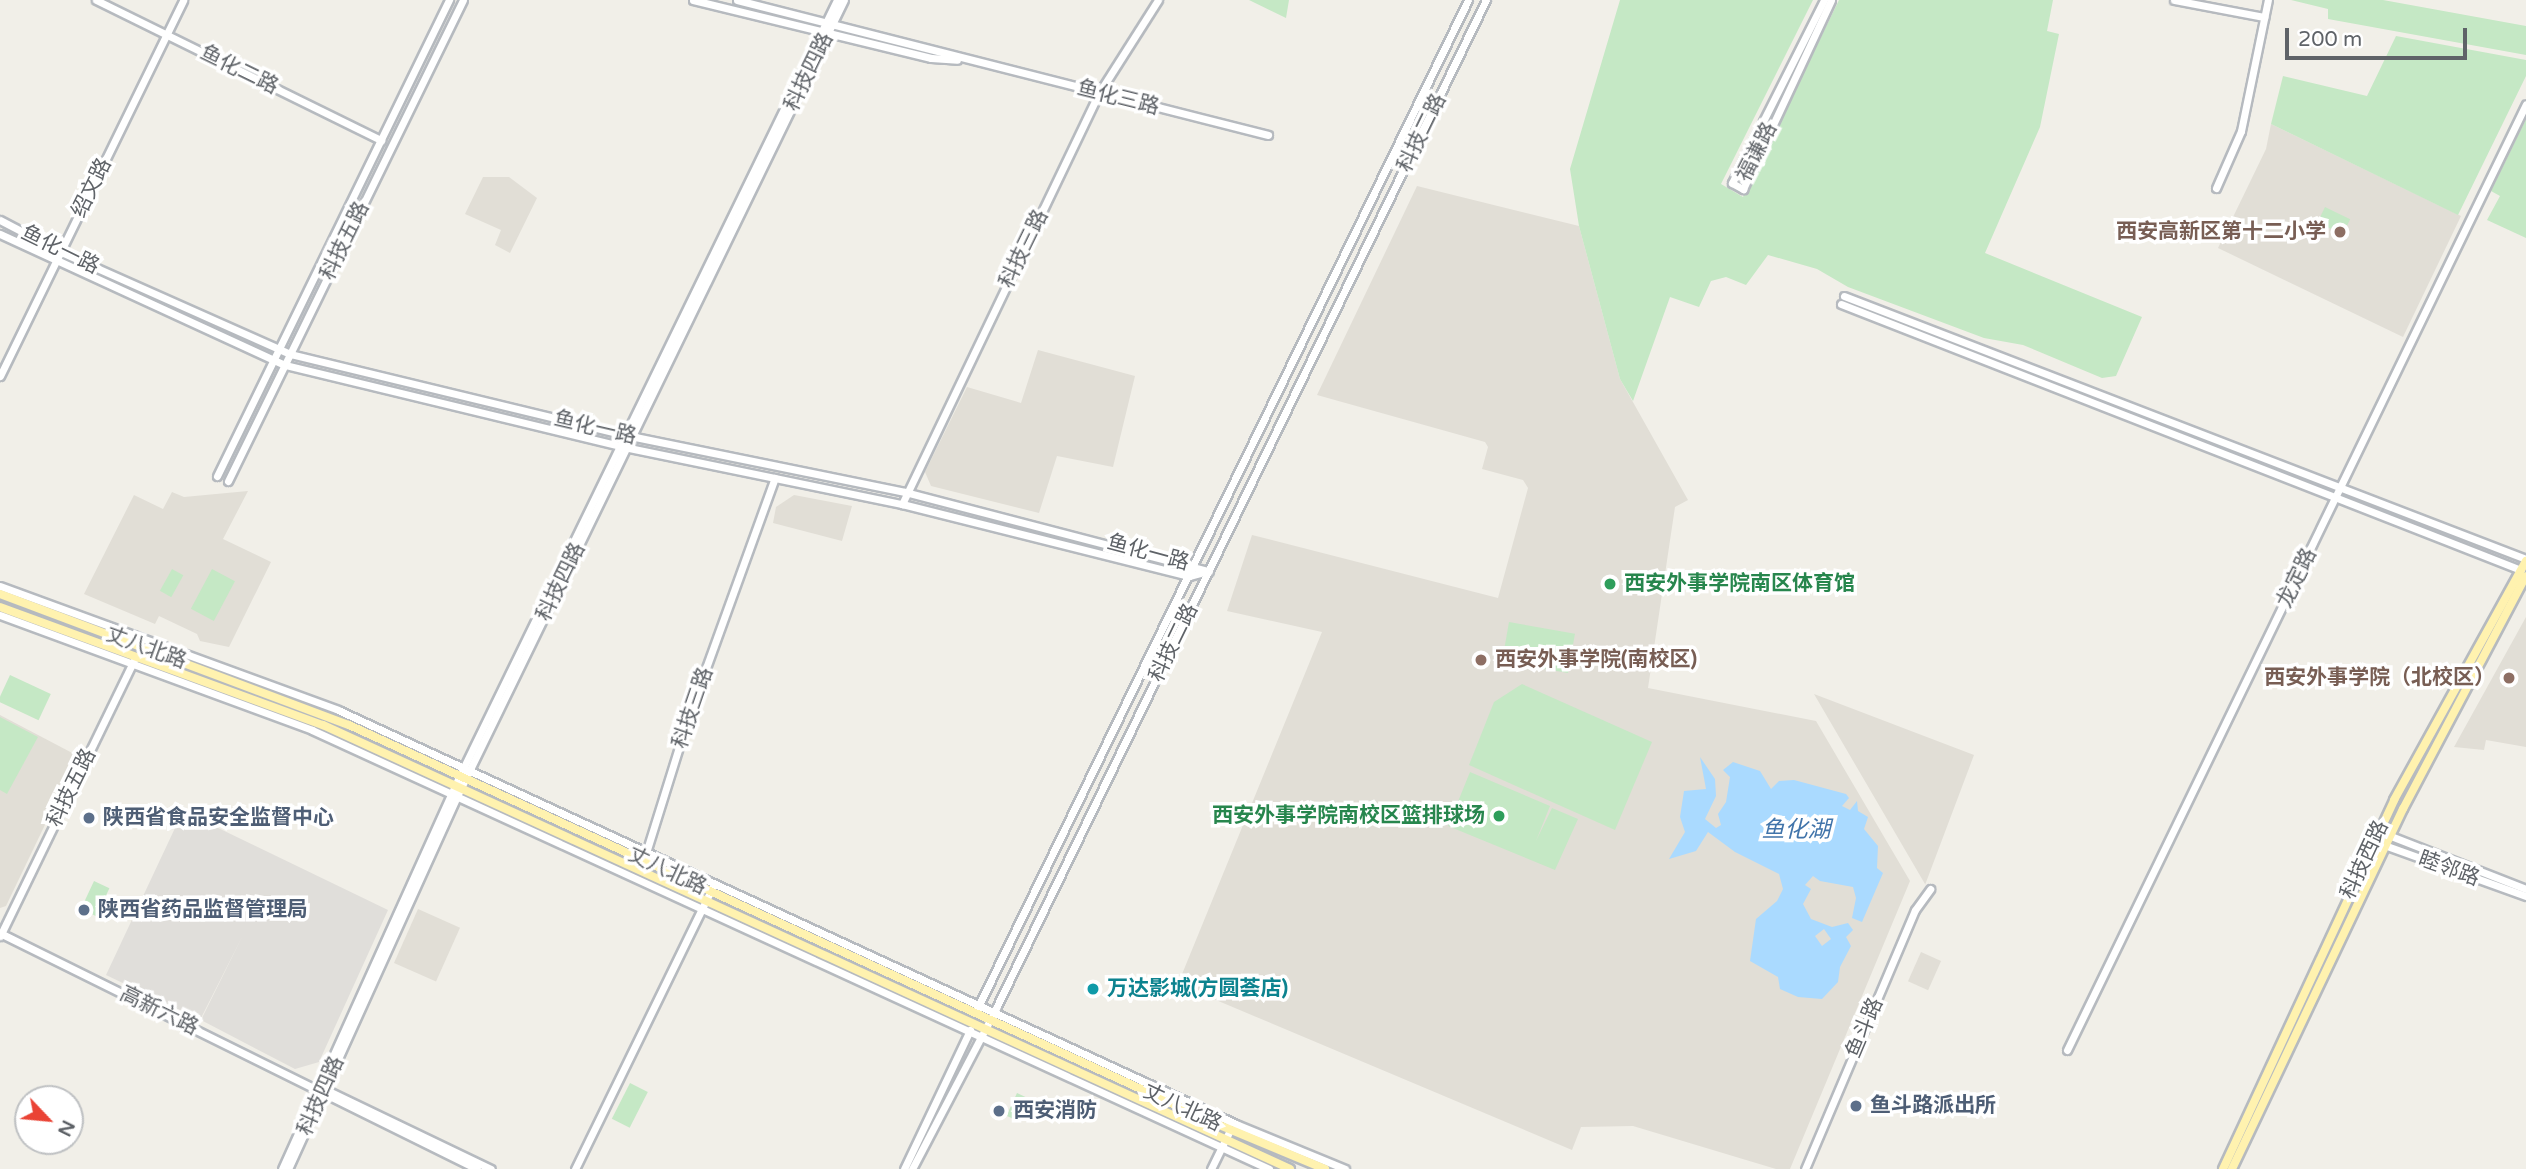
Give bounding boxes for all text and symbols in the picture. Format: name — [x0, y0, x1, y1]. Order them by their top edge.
scale bar — [2288, 14, 2470, 58]
text: 200 m — [2298, 27, 2362, 52]
street label: 科技四路 — [779, 29, 839, 115]
street label: 鱼化二路 — [196, 40, 282, 100]
street label: 鱼化三路 — [1074, 76, 1162, 120]
street label: 科技二路 — [1392, 90, 1452, 176]
street label: 福谦路 — [1731, 118, 1783, 186]
street label: 绍文路 — [67, 154, 117, 222]
street label: 科技五路 — [315, 198, 375, 284]
street label: 科技三路 — [994, 206, 1054, 292]
place label: 西安高新区第十二小学 — [2116, 219, 2326, 245]
street label: 鱼化一路 — [17, 220, 103, 280]
marker: 西安高新区第十二小学 — [2332, 224, 2348, 240]
street label: 鱼化一路 — [551, 406, 639, 450]
street label: 鱼化一路 — [1104, 530, 1192, 576]
street label: 科技四路 — [531, 539, 591, 625]
street label: 龙定路 — [2272, 544, 2322, 612]
place label: 西安外事学院南区体育馆 — [1624, 571, 1855, 597]
marker: 西安外事学院南区体育馆 — [1602, 576, 1618, 592]
street label: 科技二路 — [1144, 600, 1204, 686]
street label: 丈八北路 — [102, 622, 190, 674]
place label: 西安外事学院(南校区) — [1495, 647, 1697, 673]
marker: 西安外事学院(南校区) — [1473, 652, 1489, 668]
street label: 科技三路 — [667, 664, 719, 752]
place label: 西安外事学院（北校区） — [2264, 665, 2495, 691]
marker: 西安外事学院（北校区） — [2501, 670, 2517, 686]
street label: 科技五路 — [42, 745, 102, 831]
place label: 西安外事学院南校区篮排球场 — [1212, 803, 1485, 829]
place label: 陕西省食品安全监督中心 — [103, 805, 334, 831]
marker: 西安外事学院南校区篮排球场 — [1491, 808, 1507, 824]
marker: 陕西省食品安全监督中心 — [81, 810, 97, 826]
water label: 鱼化湖 — [1762, 816, 1830, 844]
street label: 科技西路 — [2336, 817, 2394, 903]
street label: 丈八北路 — [624, 842, 710, 900]
street label: 睦邻路 — [2415, 846, 2483, 892]
place label: 陕西省药品监督管理局 — [98, 897, 308, 923]
marker: 陕西省药品监督管理局 — [76, 902, 92, 918]
place label: 万达影城(方圆荟店) — [1107, 976, 1288, 1002]
street label: 高新六路 — [116, 981, 202, 1041]
marker: 万达影城(方圆荟店) — [1085, 981, 1101, 997]
street label: 鱼斗路 — [1841, 994, 1889, 1062]
street label: 科技四路 — [292, 1053, 350, 1139]
street label: 丈八北路 — [1139, 1079, 1225, 1137]
north arrow — [14, 1085, 84, 1155]
place label: 鱼斗路派出所 — [1870, 1093, 1996, 1119]
place label: 西安消防 — [1013, 1098, 1097, 1124]
marker: 鱼斗路派出所 — [1848, 1098, 1864, 1114]
marker: 西安消防 — [991, 1103, 1007, 1119]
text: N — [53, 1117, 79, 1140]

